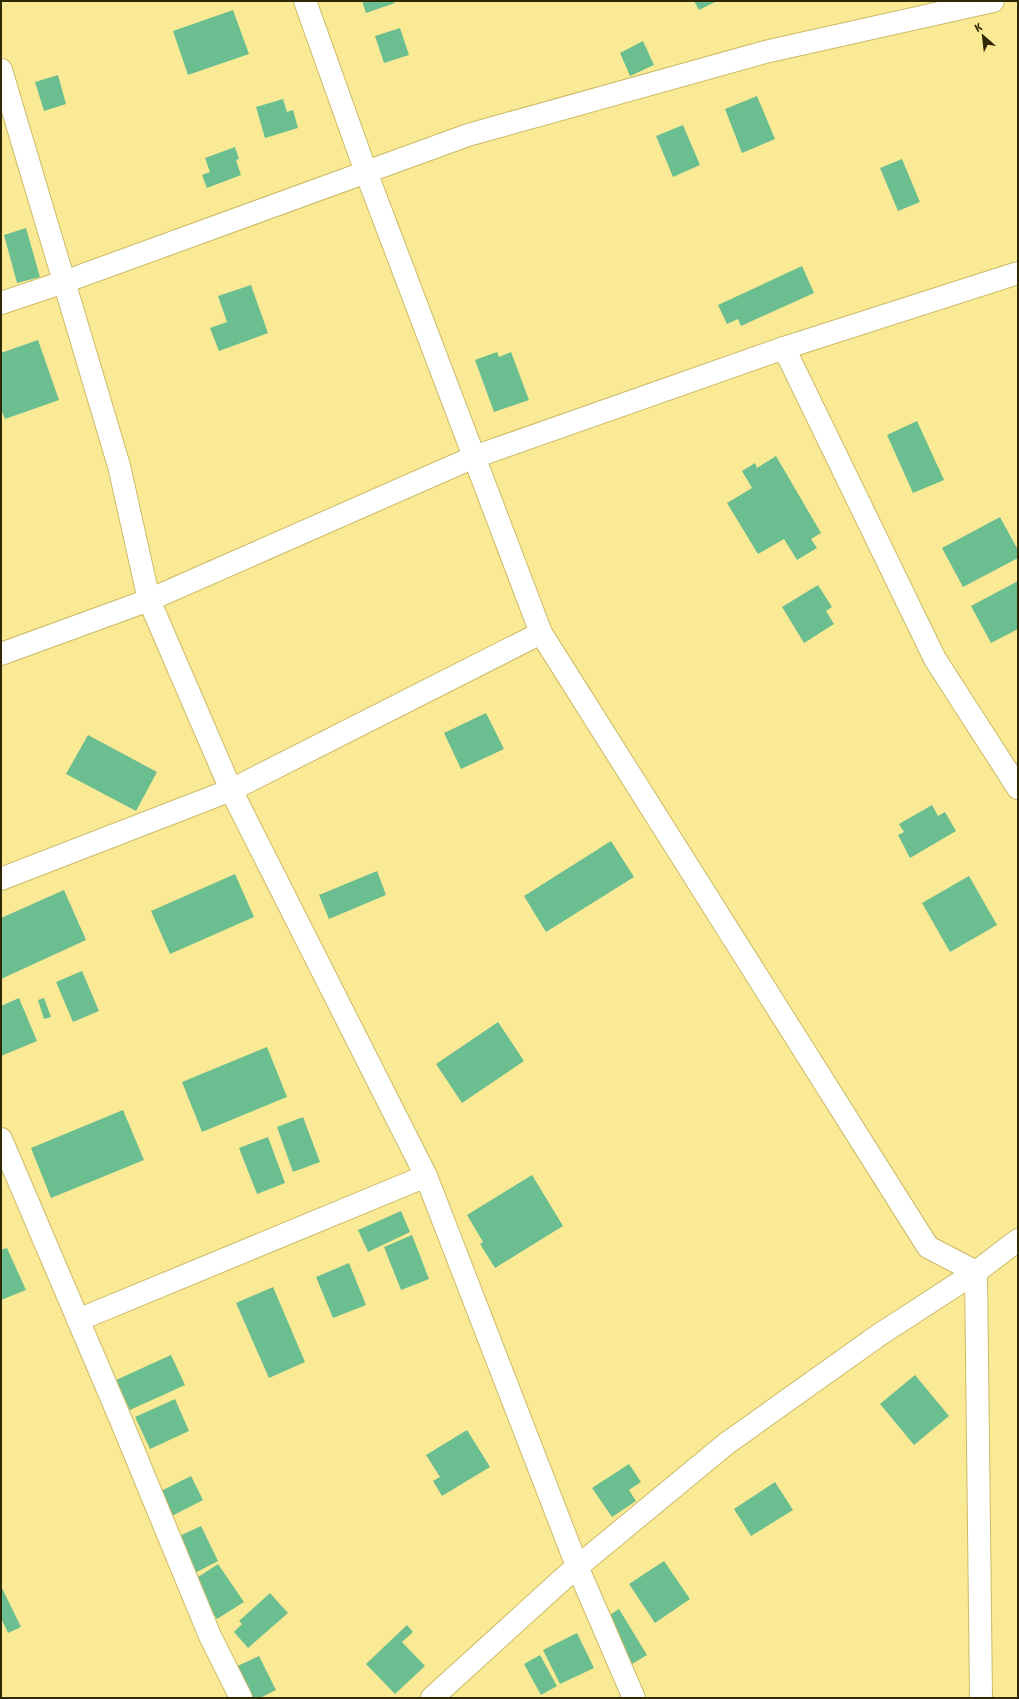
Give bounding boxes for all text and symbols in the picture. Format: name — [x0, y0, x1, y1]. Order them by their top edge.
north arrow — [963, 16, 1003, 56]
text: K — [973, 20, 985, 35]

